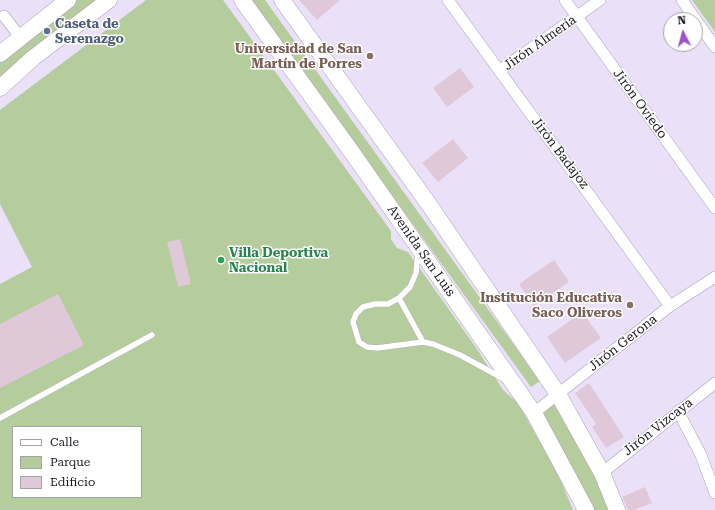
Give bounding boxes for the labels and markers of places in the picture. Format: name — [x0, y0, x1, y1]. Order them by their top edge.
place label: Caseta de Serenazgo — [55, 16, 124, 47]
marker: Caseta de Serenazgo — [42, 26, 52, 36]
place label: Universidad de San Martín de Porres — [235, 41, 362, 72]
marker: Universidad de San Martín de Porres — [365, 51, 375, 61]
place label: Villa Deportiva Nacional — [229, 245, 328, 276]
marker: Villa Deportiva Nacional — [216, 255, 226, 265]
place label: Institución Educativa Saco Oliveros — [480, 290, 622, 321]
marker: Institución Educativa Saco Oliveros — [625, 300, 635, 310]

